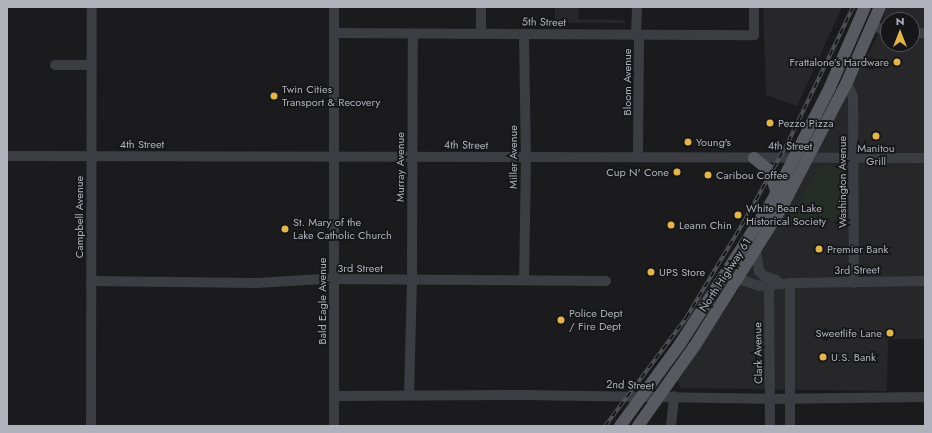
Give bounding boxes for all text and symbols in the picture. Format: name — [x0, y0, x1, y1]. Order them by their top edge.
north arrow — [880, 12, 920, 52]
text: N — [896, 13, 904, 29]
street label: 5th Street — [522, 15, 566, 29]
street label: Bloom Avenue — [620, 49, 634, 115]
place label: Frattalone’s Hardware — [790, 55, 889, 69]
marker: Frattalone’s Hardware — [892, 57, 902, 67]
place label: Twin Cities Transport & Recovery — [282, 83, 380, 109]
marker: Twin Cities Transport & Recovery — [269, 91, 279, 101]
place label: Pezzo Pizza — [778, 116, 833, 130]
marker: Pezzo Pizza — [765, 118, 775, 128]
street label: Miller Avenue — [506, 125, 520, 189]
marker: Manitou Grill — [871, 131, 881, 141]
street label: Murray Avenue — [393, 132, 407, 202]
place label: Young's — [696, 135, 731, 149]
street label: Washington Avenue — [835, 136, 849, 228]
street label: 4th Street — [120, 137, 164, 151]
marker: Young's — [683, 137, 693, 147]
street label: 4th Street — [444, 138, 488, 152]
street label: 4th Street — [768, 139, 812, 153]
place label: Manitou Grill — [857, 142, 895, 168]
place label: Cup N' Cone — [606, 165, 669, 179]
marker: Cup N' Cone — [672, 167, 682, 177]
place label: Caribou Coffee — [716, 168, 788, 182]
marker: Caribou Coffee — [703, 170, 713, 180]
street label: Campbell Avenue — [72, 176, 86, 258]
place label: White Bear Lake Historical Society — [746, 202, 826, 228]
marker: White Bear Lake Historical Society — [733, 210, 743, 220]
place label: St. Mary of the Lake Catholic Church — [293, 216, 392, 242]
place label: Leann Chin — [679, 218, 732, 232]
marker: Leann Chin — [666, 220, 676, 230]
marker: St. Mary of the Lake Catholic Church — [280, 224, 290, 234]
street label: North Highway 61 — [696, 236, 754, 314]
place label: Premier Bank — [827, 242, 888, 256]
marker: Premier Bank — [814, 244, 824, 254]
street label: Bald Eagle Avenue — [315, 258, 329, 344]
street label: 3rd Street — [337, 261, 383, 275]
street label: 3rd Street — [834, 263, 880, 277]
place label: UPS Store — [659, 265, 705, 279]
marker: UPS Store — [646, 267, 656, 277]
place label: Police Dept / Fire Dept — [569, 307, 622, 333]
marker: Police Dept / Fire Dept — [556, 315, 566, 325]
street label: Clark Avenue — [751, 322, 765, 384]
place label: Sweetlife Lane — [816, 326, 882, 340]
marker: Sweetlife Lane — [885, 328, 895, 338]
place label: U.S. Bank — [831, 350, 876, 364]
marker: U.S. Bank — [818, 352, 828, 362]
street label: 2nd Street — [606, 378, 654, 392]

